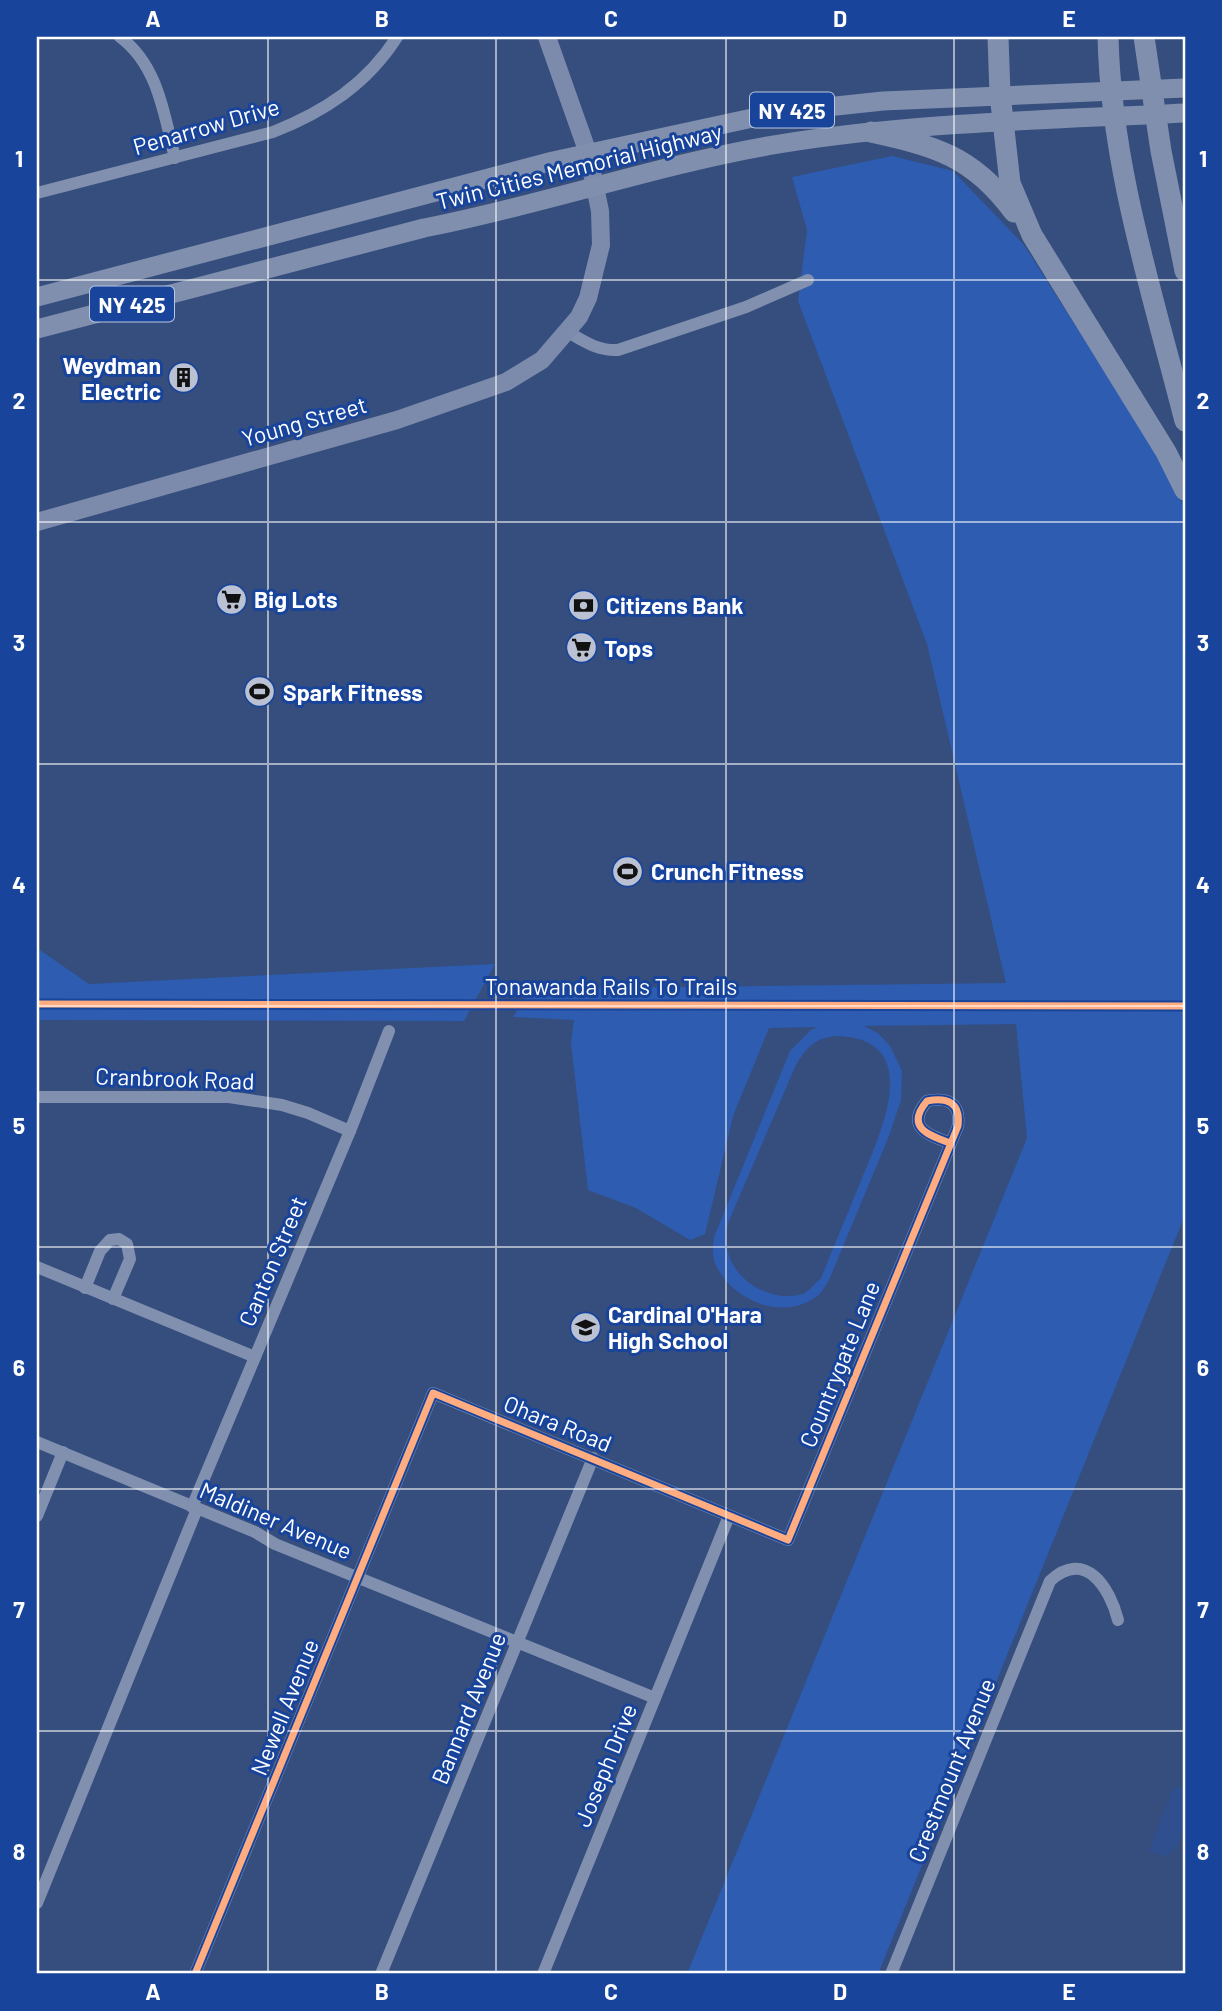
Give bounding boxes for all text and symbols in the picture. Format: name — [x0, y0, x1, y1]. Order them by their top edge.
text: A — [145, 4, 161, 32]
text: B — [375, 4, 389, 32]
text: C — [604, 4, 618, 32]
text: D — [833, 4, 847, 32]
text: E — [1062, 4, 1076, 32]
street label: Penarrow Drive — [130, 92, 282, 160]
road number: NY 425 — [750, 92, 834, 128]
street label: Twin Cities Memorial Highway — [433, 117, 725, 215]
text: 1 — [15, 144, 23, 172]
text: 1 — [1199, 144, 1207, 172]
road number: NY 425 — [90, 286, 174, 322]
place label: Weydman Electric — [63, 351, 161, 405]
building icon: Weydman Electric — [167, 361, 201, 395]
text: 2 — [13, 386, 25, 414]
text: 2 — [1197, 386, 1209, 414]
street label: Young Street — [238, 390, 370, 452]
supermarket icon: Big Lots — [214, 582, 248, 616]
place label: Big Lots — [254, 585, 337, 613]
bank icon: Citizens Bank — [566, 588, 600, 622]
place label: Citizens Bank — [606, 591, 743, 619]
text: 3 — [13, 628, 25, 656]
text: 3 — [1197, 628, 1209, 656]
supermarket icon: Tops — [564, 631, 598, 665]
place label: Tops — [604, 634, 653, 662]
sports icon: Spark Fitness — [243, 675, 277, 709]
place label: Spark Fitness — [283, 678, 423, 706]
sports icon: Crunch Fitness — [611, 854, 645, 888]
place label: Crunch Fitness — [651, 857, 804, 885]
text: 4 — [12, 870, 26, 898]
text: 4 — [1196, 870, 1210, 898]
street label: Tonawanda Rails To Trails — [485, 972, 737, 1000]
street label: Cranbrook Road — [95, 1061, 255, 1095]
text: 5 — [13, 1111, 25, 1139]
text: 5 — [1197, 1111, 1209, 1139]
street label: Canton Street — [232, 1192, 312, 1330]
street label: Countrygate Lane — [793, 1277, 885, 1451]
place label: Cardinal O'Hara High School — [608, 1300, 762, 1354]
school or university icon: Cardinal O'Hara High School — [568, 1310, 602, 1344]
text: 6 — [13, 1353, 25, 1381]
text: 6 — [1197, 1353, 1209, 1381]
street label: Ohara Road — [500, 1389, 616, 1457]
street label: Maldiner Avenue — [196, 1475, 356, 1565]
text: 7 — [13, 1595, 25, 1623]
text: 7 — [1197, 1595, 1209, 1623]
street label: Bannard Avenue — [425, 1628, 511, 1788]
street label: Newell Avenue — [244, 1635, 324, 1779]
street label: Crestmount Avenue — [901, 1674, 1001, 1866]
street label: Joseph Drive — [568, 1699, 642, 1831]
text: 8 — [13, 1837, 25, 1865]
text: 8 — [1197, 1837, 1209, 1865]
text: A — [145, 1977, 161, 2005]
text: B — [375, 1977, 389, 2005]
text: C — [604, 1977, 618, 2005]
text: D — [833, 1977, 847, 2005]
text: E — [1062, 1977, 1076, 2005]

